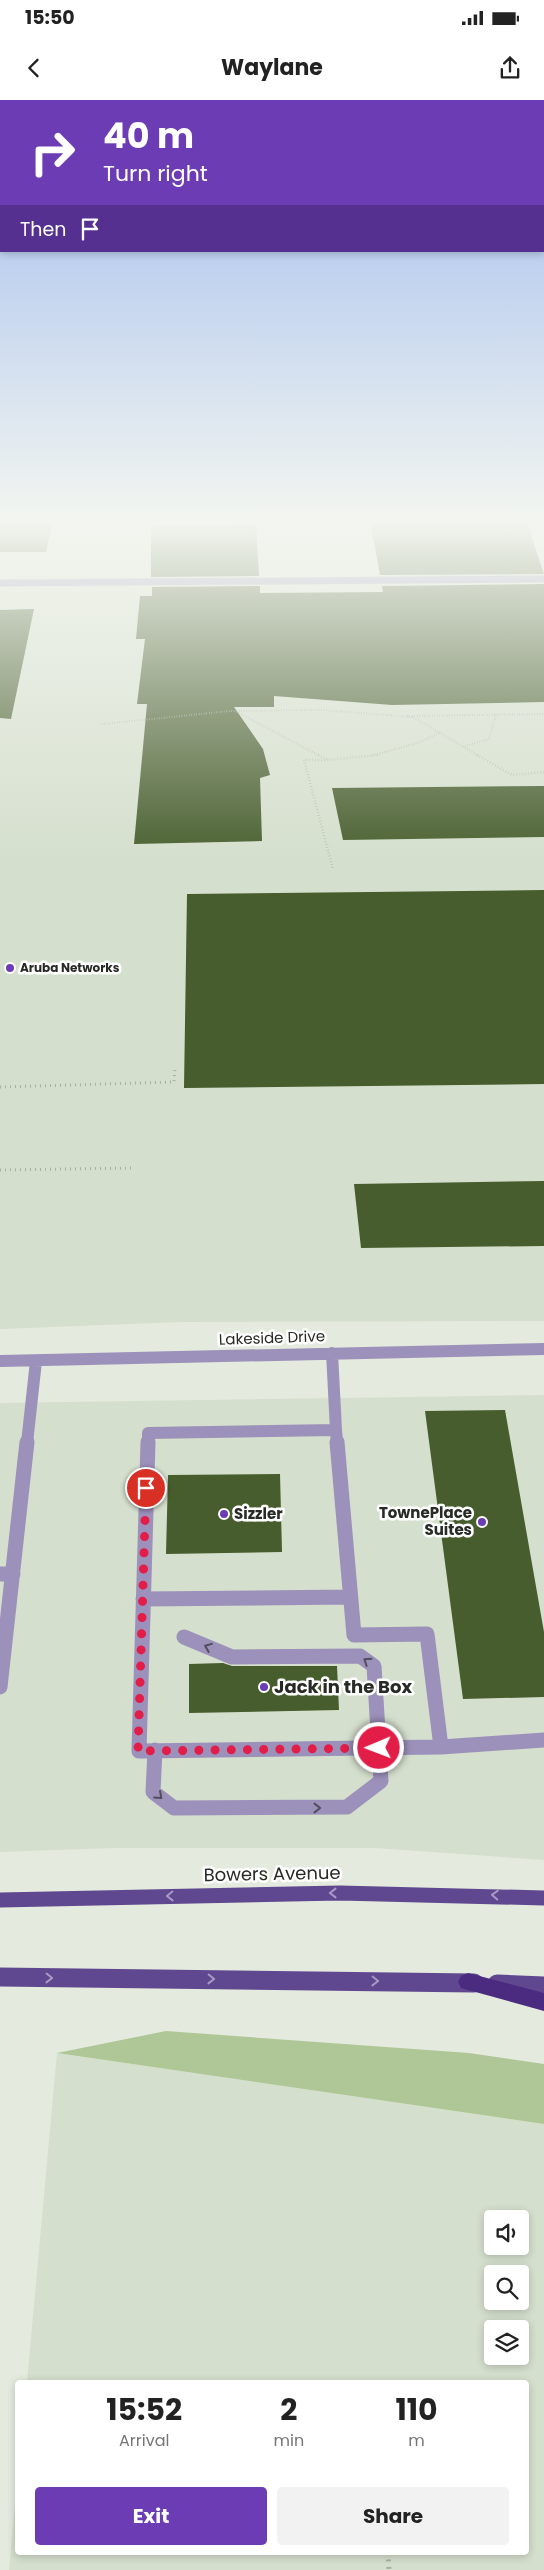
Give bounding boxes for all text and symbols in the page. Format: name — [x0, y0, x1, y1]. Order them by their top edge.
text: 15:50 — [25, 4, 75, 31]
text: Waylane — [221, 52, 323, 83]
icon: back — [20, 54, 48, 82]
icon: share — [496, 54, 524, 82]
text: 40 m — [103, 111, 194, 160]
icon: right — [20, 120, 85, 185]
text: Turn right — [103, 158, 208, 189]
icon: arrive — [76, 215, 104, 243]
text: Then — [20, 216, 66, 243]
place label: Aruba Networks — [20, 959, 120, 976]
marker: Aruba Networks — [4, 962, 16, 974]
street label: Lakeside Drive — [219, 1325, 325, 1350]
pin — [125, 1467, 167, 1509]
icon: arrive — [132, 1474, 160, 1502]
place label: TownePlace Suites — [379, 1502, 472, 1540]
place label: Sizzler — [234, 1503, 283, 1524]
marker: Sizzler — [218, 1508, 230, 1520]
marker: TownePlace Suites — [476, 1516, 488, 1528]
one-way arrow — [204, 1643, 213, 1653]
one-way arrow — [363, 1658, 373, 1667]
place label: Jack in the Box — [274, 1674, 412, 1699]
marker: Jack in the Box — [258, 1681, 270, 1693]
position arrow — [352, 1721, 404, 1773]
one-way arrow — [153, 1790, 162, 1799]
one-way arrow — [313, 1802, 321, 1813]
street label: Bowers Avenue — [203, 1860, 341, 1887]
one-way arrow — [329, 1888, 336, 1898]
one-way arrow — [491, 1890, 499, 1901]
one-way arrow — [166, 1891, 174, 1901]
one-way arrow — [45, 1973, 53, 1983]
one-way arrow — [208, 1974, 215, 1984]
one-way arrow — [371, 1976, 379, 1986]
map controls — [484, 2210, 529, 2365]
button: sound — [484, 2210, 529, 2255]
button: search — [484, 2265, 529, 2310]
button: layers — [484, 2320, 529, 2365]
text: 15:52 — [106, 2388, 182, 2431]
text: 2 — [280, 2388, 297, 2431]
text: 110 — [396, 2388, 438, 2431]
text: Arrival — [119, 2429, 169, 2452]
text: min — [274, 2429, 304, 2452]
text: m — [408, 2429, 425, 2452]
button: Exit — [35, 2487, 267, 2545]
button: Share — [277, 2487, 509, 2545]

